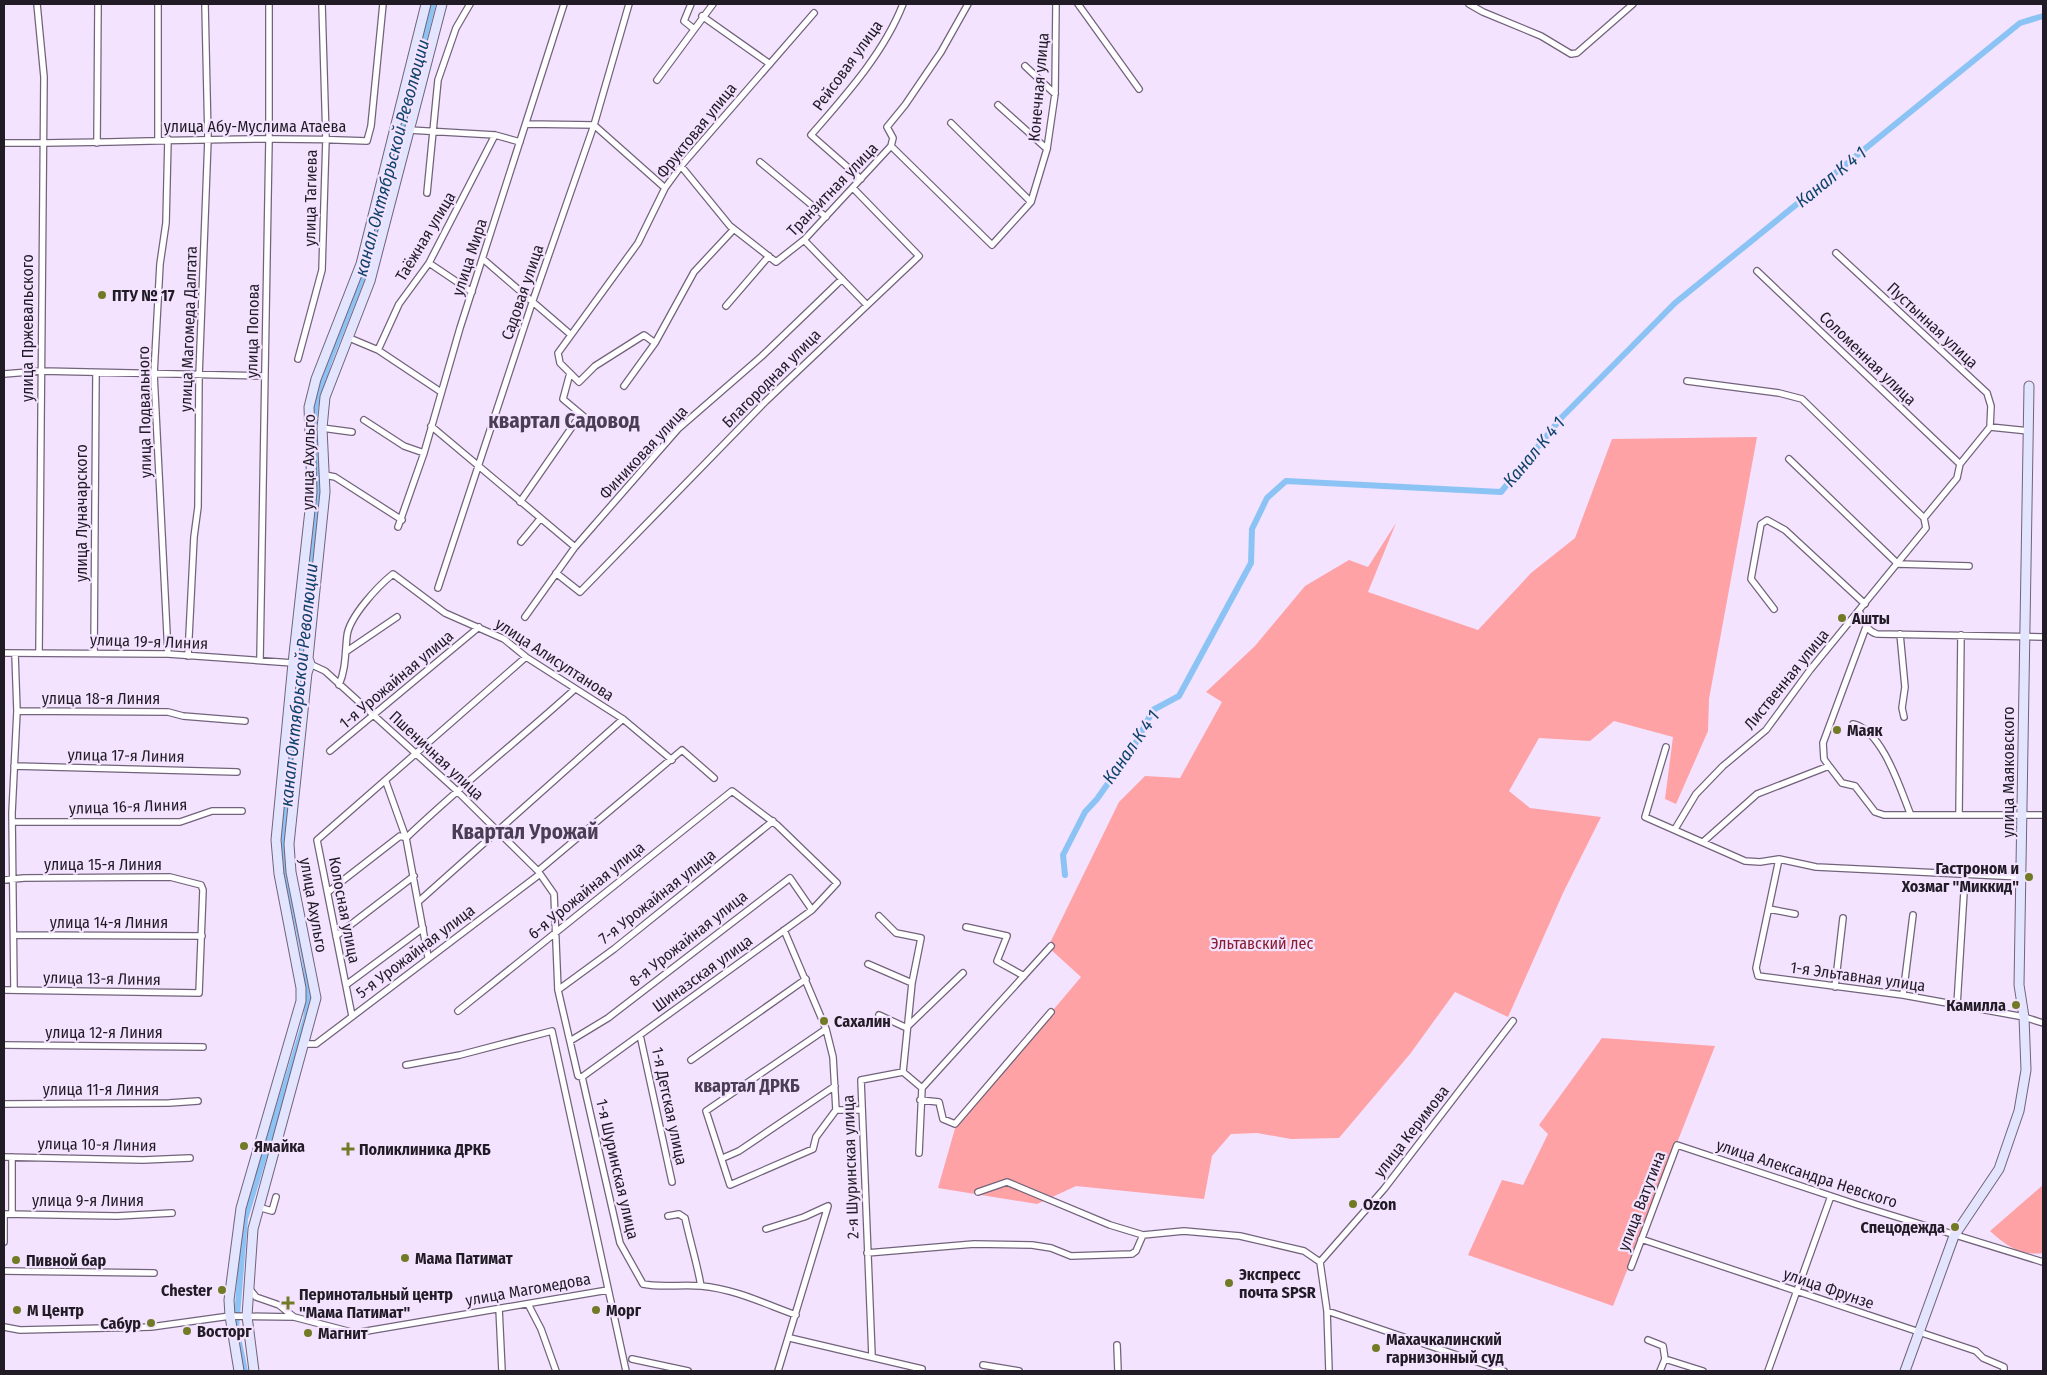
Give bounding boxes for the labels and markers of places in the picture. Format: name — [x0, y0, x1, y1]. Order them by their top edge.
place label: ПТУ № 17 — [112, 286, 175, 305]
marker: ПТУ № 17 — [96, 289, 108, 301]
place label: Ашты — [1851, 609, 1890, 628]
marker: Ашты — [1836, 612, 1848, 624]
place label: Маяк — [1847, 721, 1884, 740]
marker: Маяк — [1831, 724, 1843, 736]
place label: Гастроном и Хозмаг "Миккид" — [1901, 859, 2019, 896]
marker: Гастроном и Хозмаг "Миккид" — [2023, 871, 2035, 883]
place label: Камилла — [1946, 996, 2006, 1015]
marker: Камилла — [2010, 999, 2022, 1011]
place label: Сахалин — [834, 1012, 891, 1031]
marker: Сахалин — [818, 1015, 830, 1027]
place label: Ямайка — [254, 1137, 305, 1156]
marker: Ямайка — [238, 1140, 250, 1152]
place label: Поликлиника ДРКБ — [359, 1140, 491, 1159]
marker: Поликлиника ДРКБ — [341, 1142, 355, 1156]
place label: Ozon — [1363, 1195, 1396, 1214]
marker: Ozon — [1347, 1198, 1359, 1210]
place label: Спецодежда — [1860, 1218, 1945, 1237]
marker: Спецодежда — [1949, 1221, 1961, 1233]
place label: Мама Патимат — [415, 1249, 513, 1268]
place label: Пивной бар — [26, 1251, 106, 1270]
marker: Мама Патимат — [399, 1252, 411, 1264]
marker: Пивной бар — [10, 1254, 22, 1266]
place label: Экспресс почта SPSR — [1239, 1265, 1317, 1302]
marker: Экспресс почта SPSR — [1223, 1277, 1235, 1289]
place label: Chester — [161, 1281, 212, 1300]
marker: Chester — [216, 1284, 228, 1296]
place label: Перинотальный центр "Мама Патимат" — [299, 1285, 453, 1322]
marker: Перинотальный центр "Мама Патимат" — [281, 1296, 295, 1310]
place label: М Центр — [27, 1301, 84, 1320]
place label: Морг — [606, 1301, 642, 1320]
marker: М Центр — [11, 1304, 23, 1316]
marker: Морг — [590, 1304, 602, 1316]
place label: Сабур — [100, 1314, 141, 1333]
marker: Сабур — [145, 1317, 157, 1329]
place label: Восторг — [197, 1322, 252, 1341]
place label: Магнит — [318, 1324, 368, 1343]
marker: Восторг — [181, 1325, 193, 1337]
marker: Магнит — [302, 1327, 314, 1339]
place label: Махачкалинский гарнизонный суд — [1386, 1330, 1504, 1367]
marker: Махачкалинский гарнизонный суд — [1370, 1342, 1382, 1354]

